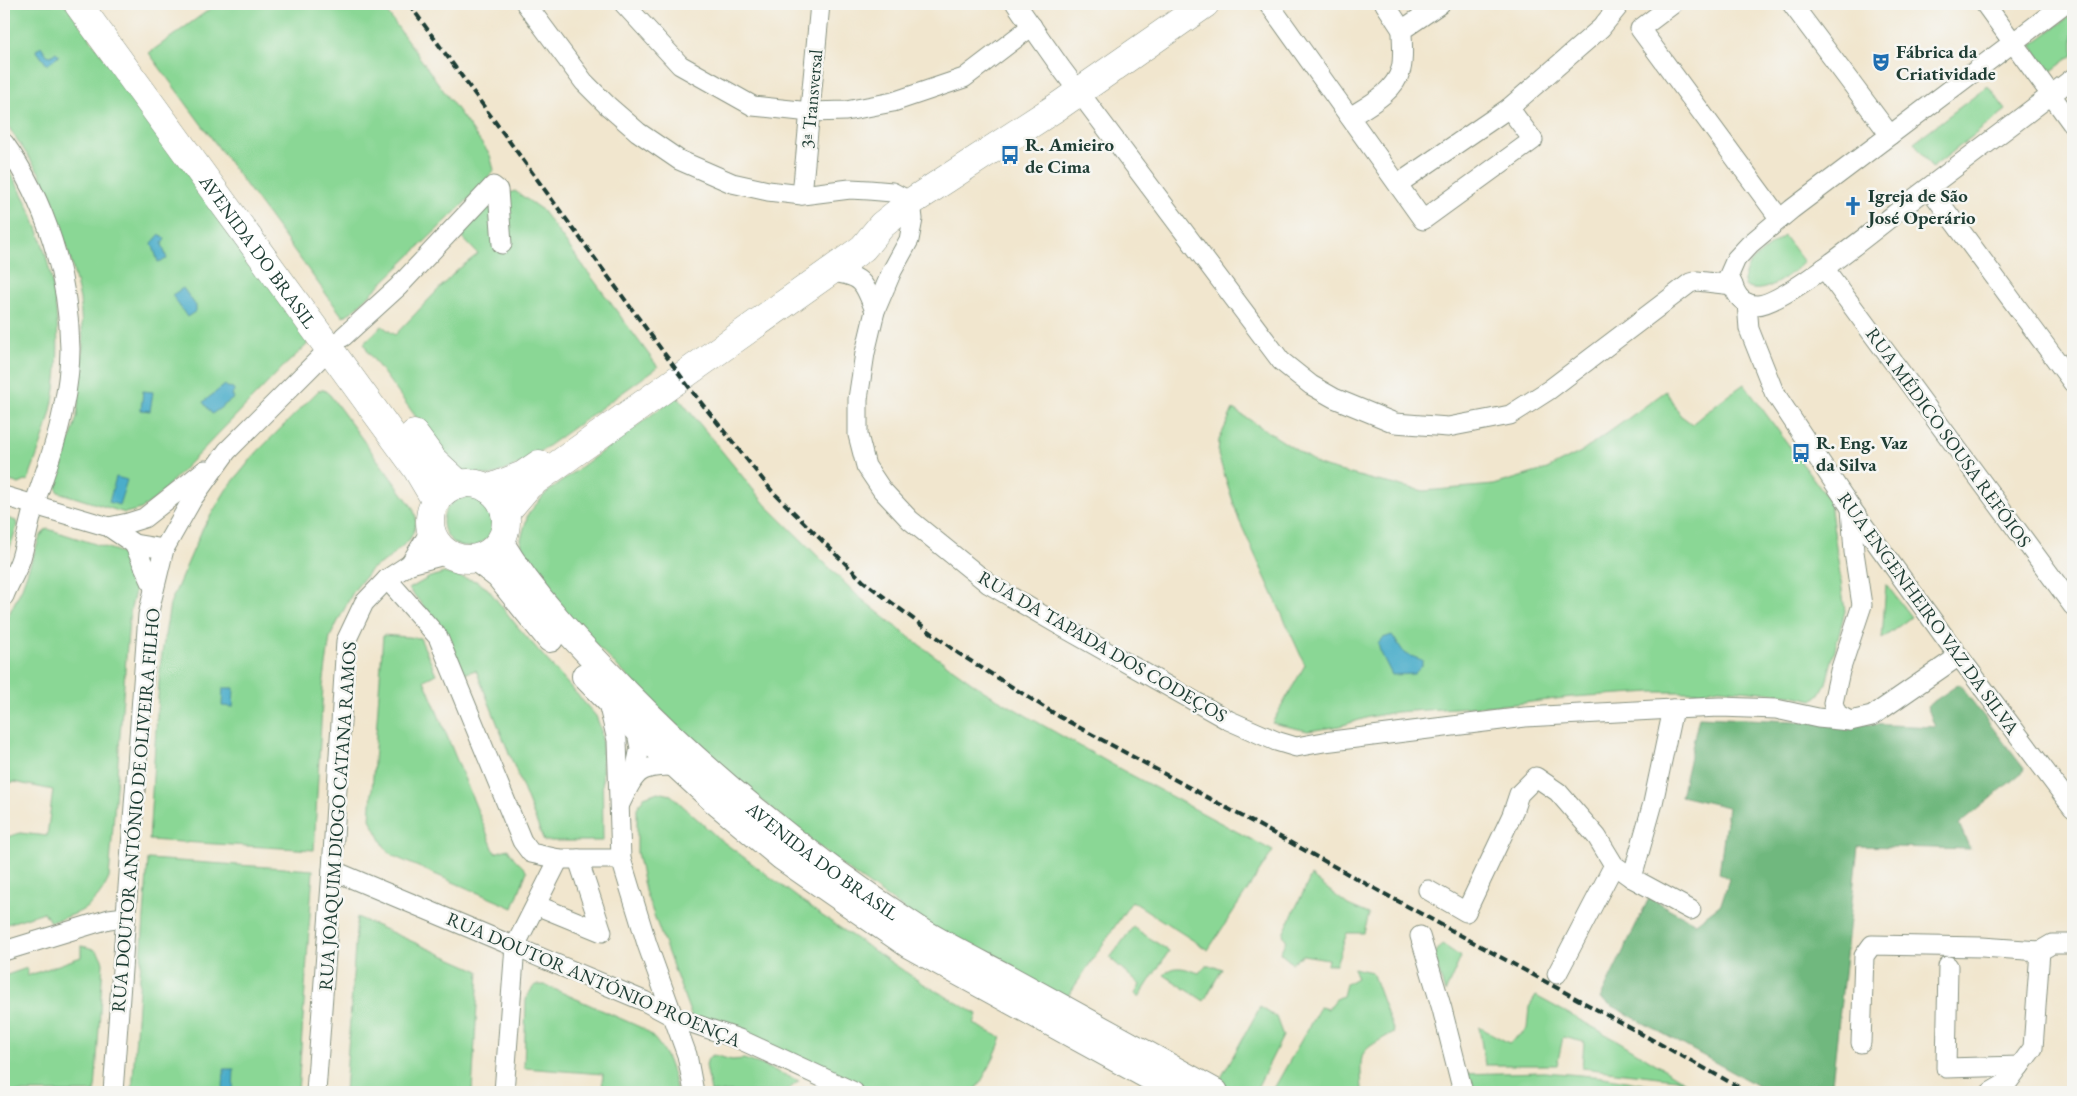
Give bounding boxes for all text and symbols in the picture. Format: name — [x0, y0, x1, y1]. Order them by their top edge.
place label: Fábrica da Criatividade — [1896, 39, 1996, 86]
street label: 3ª Transversal — [795, 48, 828, 150]
theatre icon: Fábrica da Criatividade — [1870, 51, 1892, 73]
place label: R. Amieiro de Cima — [1025, 132, 1114, 179]
bus stop icon: R. Amieiro de Cima — [999, 144, 1021, 166]
street label: AVENIDA DO BRASIL — [193, 169, 322, 333]
place label: Igreja de São José Operário — [1866, 183, 1976, 230]
church icon: Igreja de São José Operário — [1842, 195, 1864, 217]
street label: RUA MÉDICO SOUSA REFÓIOS — [1860, 322, 2037, 553]
place label: R. Eng. Vaz da Silva — [1816, 430, 1908, 477]
bus stop icon: R. Eng. Vaz da Silva — [1790, 442, 1812, 464]
street label: RUA ENGENHEIRO VAZ DA SILVA — [1832, 487, 2025, 740]
street label: RUA DA TAPADA DOS CODEÇOS — [974, 565, 1232, 728]
street label: RUA DOUTOR ANTÓNIO DE OLIVEIRA FILHO — [105, 607, 166, 1013]
street label: RUA JOAQUIM DIOGO CATANA RAMOS — [313, 641, 362, 991]
street label: AVENIDA DO BRASIL — [740, 796, 904, 926]
street label: RUA DOUTOR ANTÓNIO PROENÇA — [443, 906, 746, 1053]

